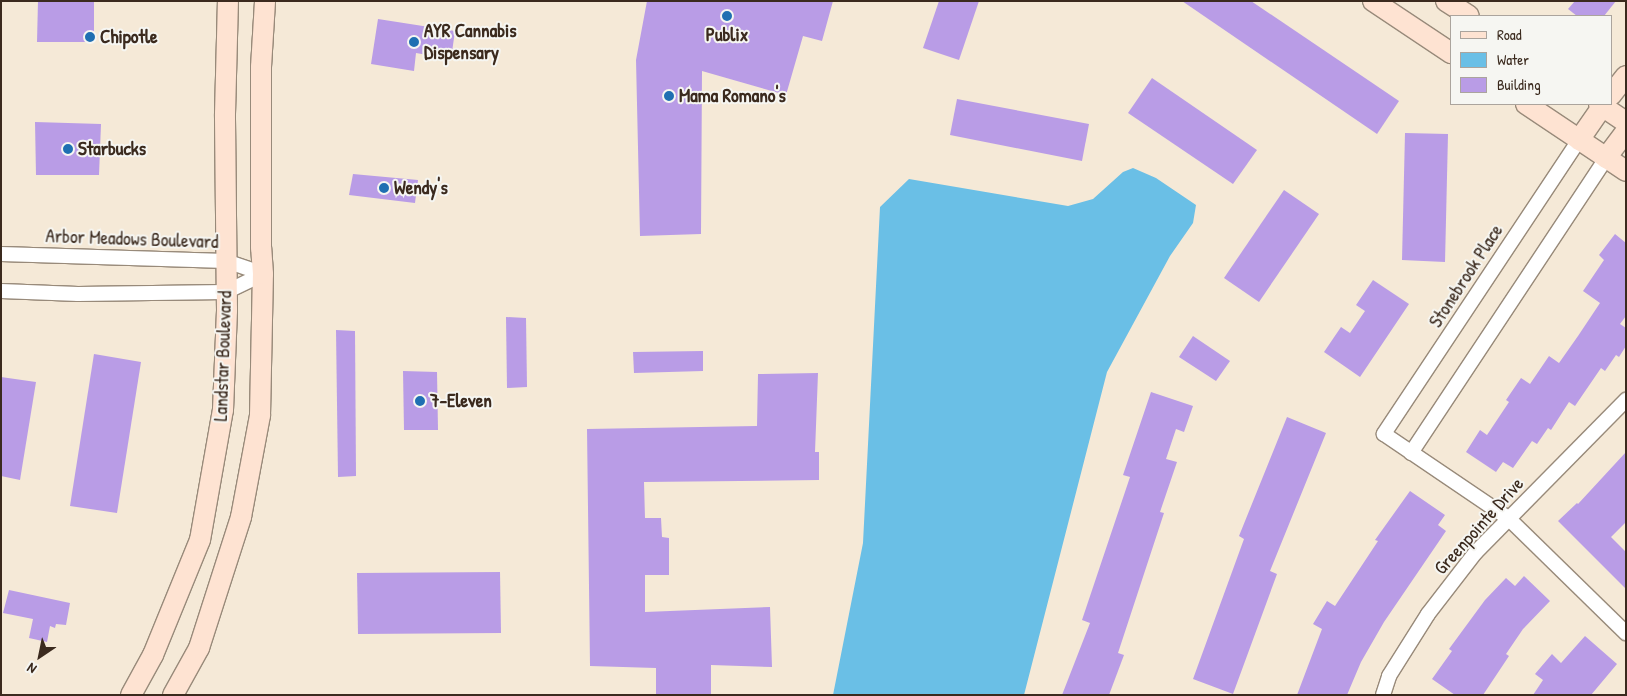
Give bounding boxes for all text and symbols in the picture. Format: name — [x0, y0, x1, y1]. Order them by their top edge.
marker: Publix — [721, 10, 733, 22]
legend — [1450, 15, 1612, 105]
place label: AYR Cannabis Dispensary — [424, 20, 517, 64]
place label: Publix — [706, 24, 748, 46]
text: Road — [1497, 24, 1522, 45]
place label: Chipotle — [100, 26, 158, 48]
marker: Chipotle — [84, 31, 96, 43]
marker: AYR Cannabis Dispensary — [408, 36, 420, 48]
text: Water — [1497, 49, 1529, 70]
text: Building — [1497, 74, 1541, 95]
place label: Mama Romano's — [679, 85, 786, 107]
marker: Mama Romano's — [663, 90, 675, 102]
place label: Starbucks — [78, 138, 146, 160]
marker: Starbucks — [62, 143, 74, 155]
place label: Wendy's — [394, 177, 448, 199]
marker: Wendy's — [378, 182, 390, 194]
street label: Stonebrook Place — [1424, 220, 1508, 332]
street label: Arbor Meadows Boulevard — [45, 225, 219, 253]
street label: Landstar Boulevard — [209, 290, 237, 422]
place label: 7-Eleven — [430, 390, 492, 412]
marker: 7-Eleven — [414, 395, 426, 407]
street label: Greenpointe Drive — [1429, 473, 1529, 579]
north arrow — [15, 631, 65, 681]
text: N — [23, 659, 40, 679]

